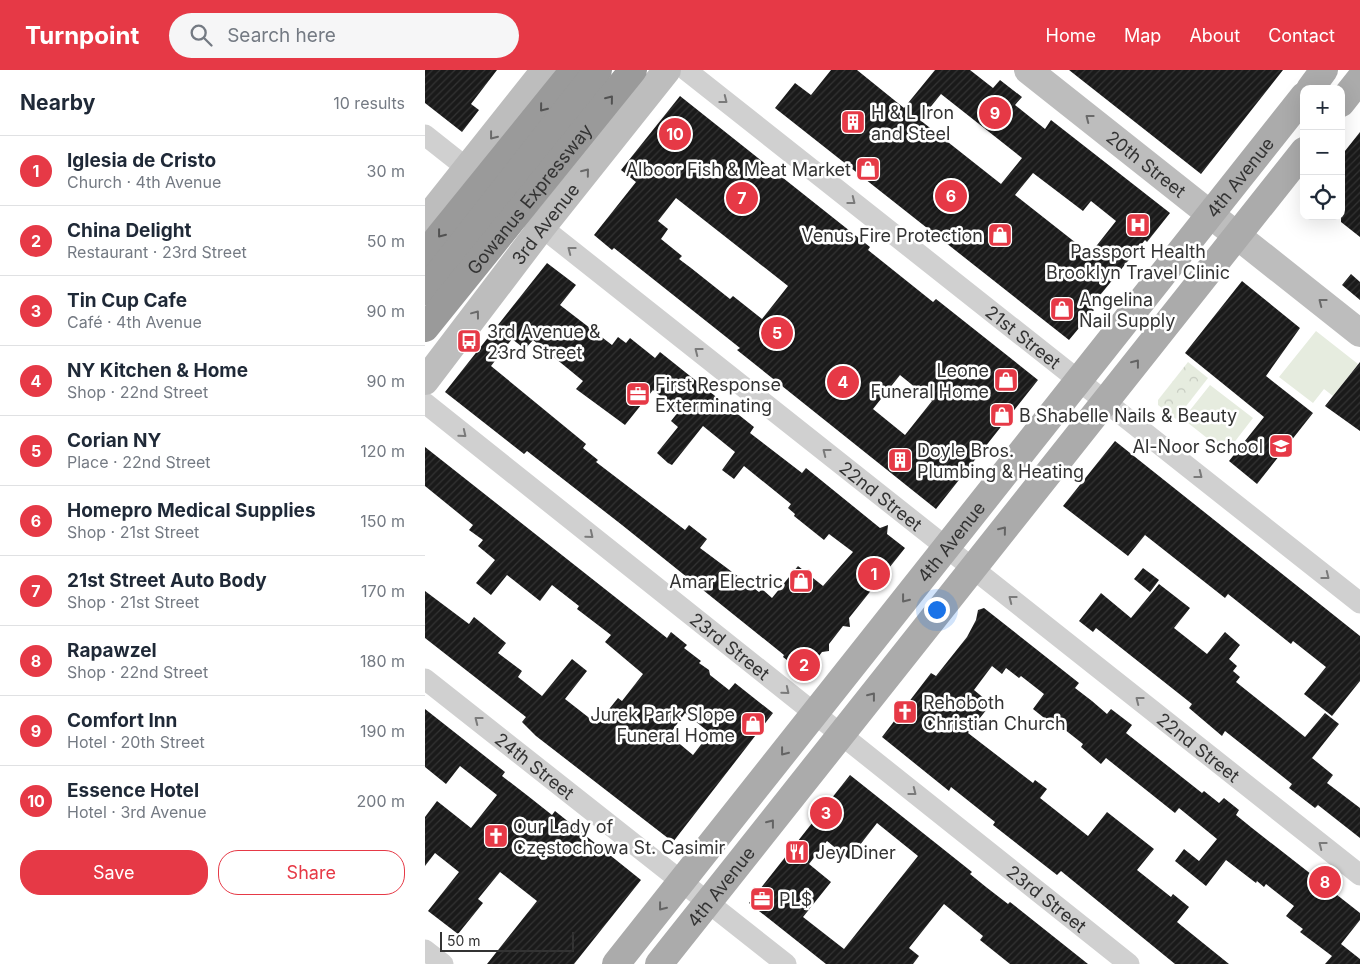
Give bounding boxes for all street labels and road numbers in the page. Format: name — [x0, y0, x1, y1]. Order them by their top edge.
street label: Gowanus Expressway — [462, 119, 596, 278]
street label: 20th Street — [1103, 126, 1190, 202]
street label: 4th Avenue — [1201, 133, 1278, 222]
street label: 3rd Avenue — [507, 179, 583, 268]
street label: 21st Street — [982, 301, 1065, 373]
street label: 22nd Street — [835, 457, 927, 535]
street label: 4th Avenue — [913, 497, 989, 586]
street label: 23rd Street — [686, 608, 774, 684]
street label: 22nd Street — [1153, 708, 1244, 786]
street label: 24th Street — [491, 728, 579, 803]
street label: 4th Avenue — [682, 842, 759, 931]
street label: 23rd Street — [1003, 860, 1091, 936]

